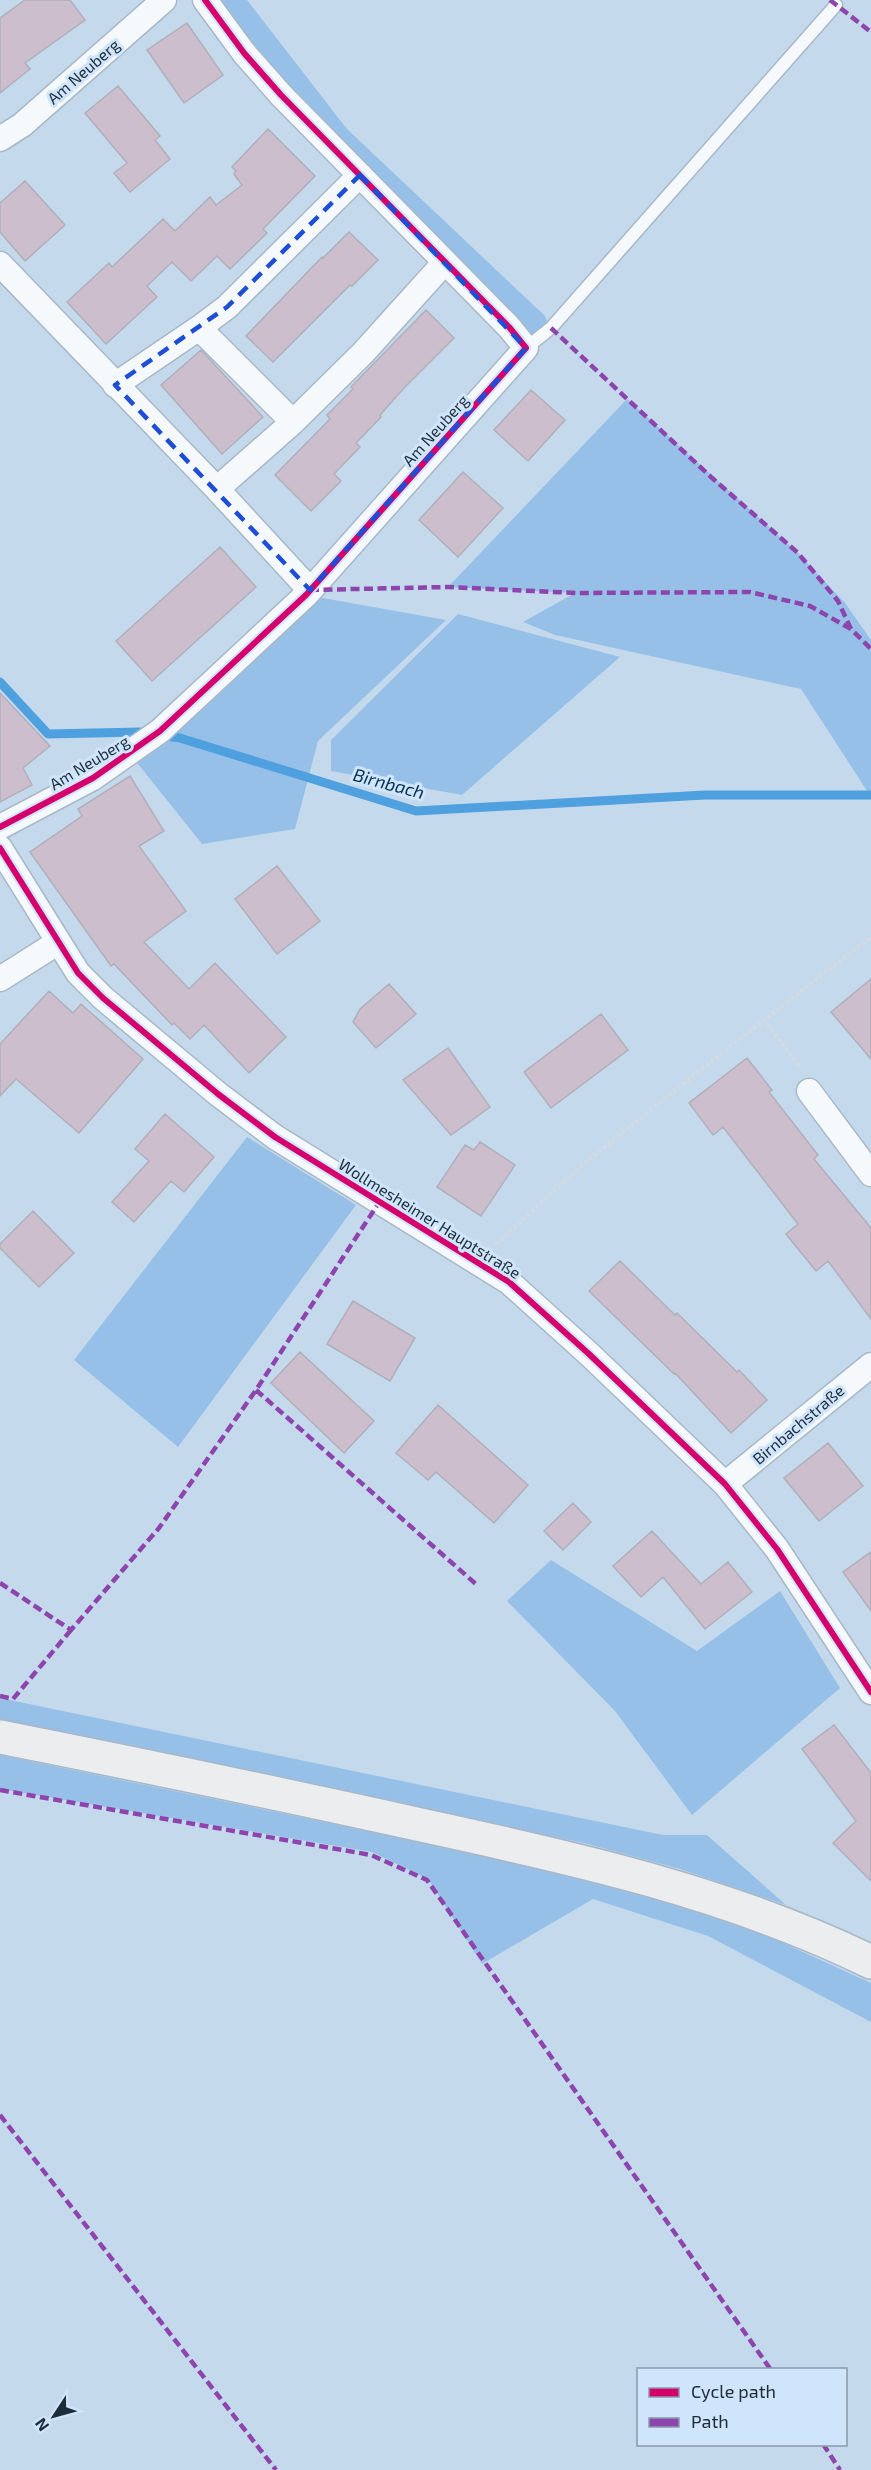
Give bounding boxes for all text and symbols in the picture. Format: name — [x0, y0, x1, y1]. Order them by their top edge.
street label: Am Neuberg — [43, 34, 123, 108]
street label: Am Neuberg — [398, 390, 472, 470]
street label: Am Neuberg — [46, 731, 132, 793]
water label: Birnbach — [351, 763, 427, 803]
street label: Wollmesheimer Hauptstraße — [335, 1154, 525, 1282]
street label: Birnbachstraße — [748, 1380, 848, 1468]
legend — [637, 2368, 847, 2446]
text: Cycle path — [691, 2380, 776, 2402]
north arrow — [24, 2386, 84, 2446]
text: Path — [691, 2410, 729, 2432]
text: N — [30, 2415, 53, 2435]

